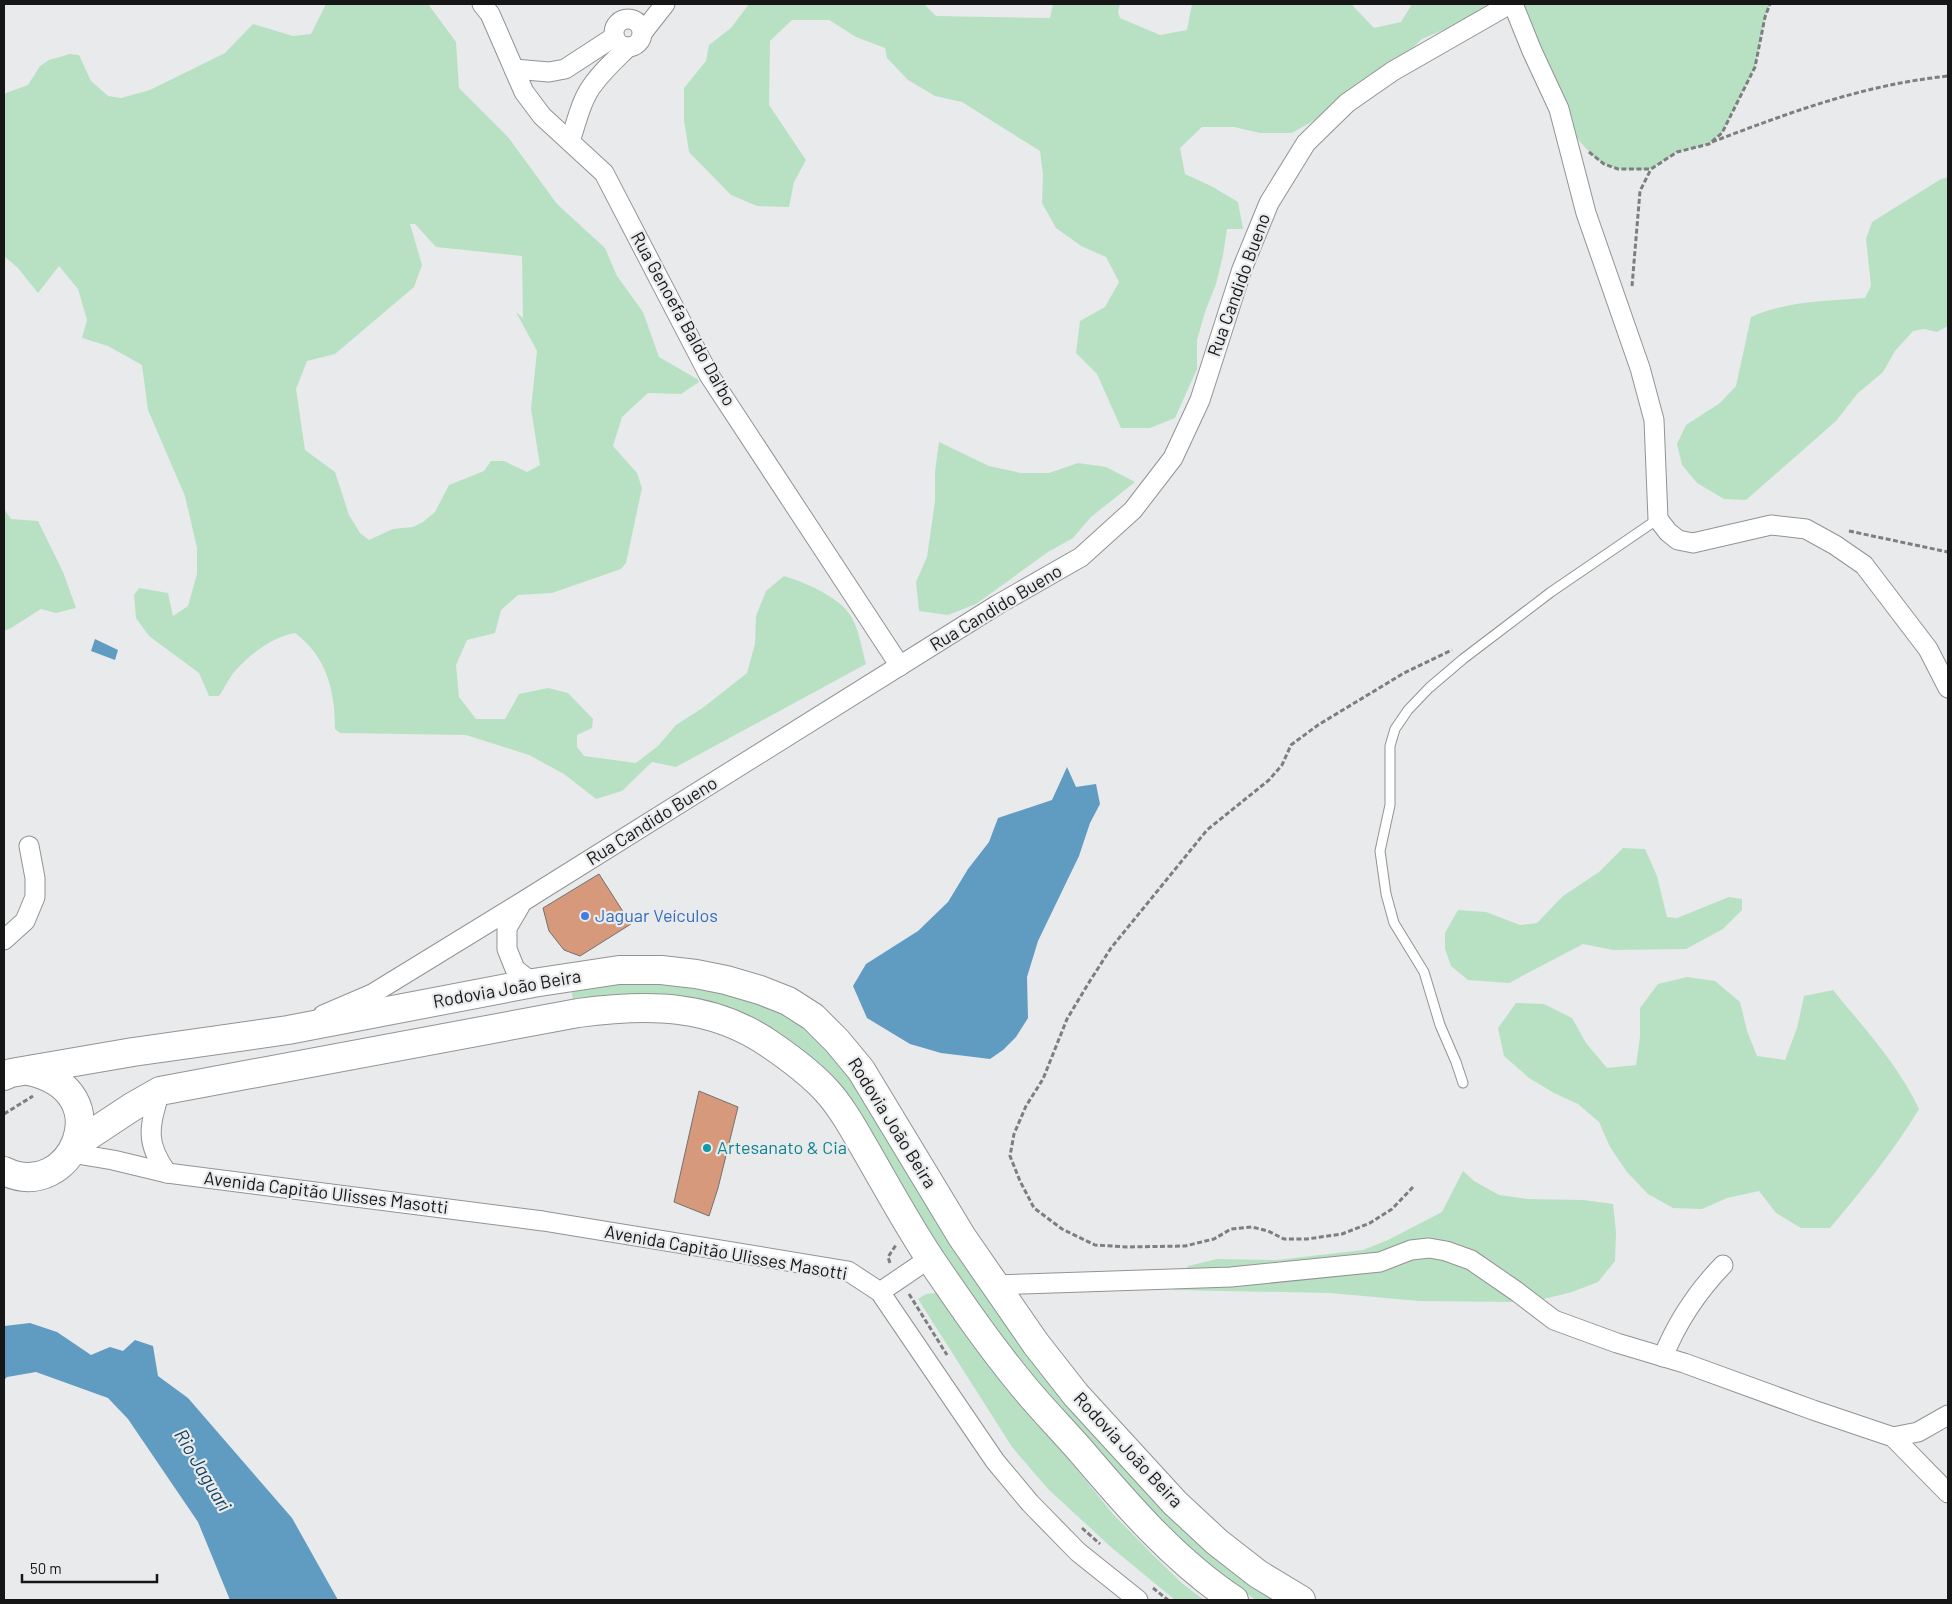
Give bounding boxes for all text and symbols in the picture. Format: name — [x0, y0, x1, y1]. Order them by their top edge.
street label: Rua Candido Bueno — [1202, 210, 1274, 359]
street label: Rua Genoefa Baldo Dal'bo — [627, 228, 741, 409]
street label: Rua Candido Bueno — [925, 559, 1066, 655]
street label: Rua Candido Bueno — [582, 771, 721, 869]
place label: Jaguar Veículos — [595, 904, 718, 926]
marker: Jaguar Veículos — [579, 910, 591, 922]
street label: Rodovia João Beira — [431, 964, 583, 1012]
street label: Rodovia João Beira — [844, 1053, 942, 1192]
place label: Artesanato & Cia — [717, 1136, 847, 1158]
marker: Artesanato & Cia — [701, 1142, 713, 1154]
street label: Avenida Capitão Ulisses Masotti — [203, 1166, 450, 1218]
street label: Avenida Capitão Ulisses Masotti — [603, 1220, 849, 1284]
street label: Rodovia João Beira — [1070, 1387, 1188, 1512]
water label: Rio Jaguari — [170, 1425, 237, 1515]
scale bar — [22, 1552, 158, 1584]
text: 50 m — [30, 1559, 62, 1577]

